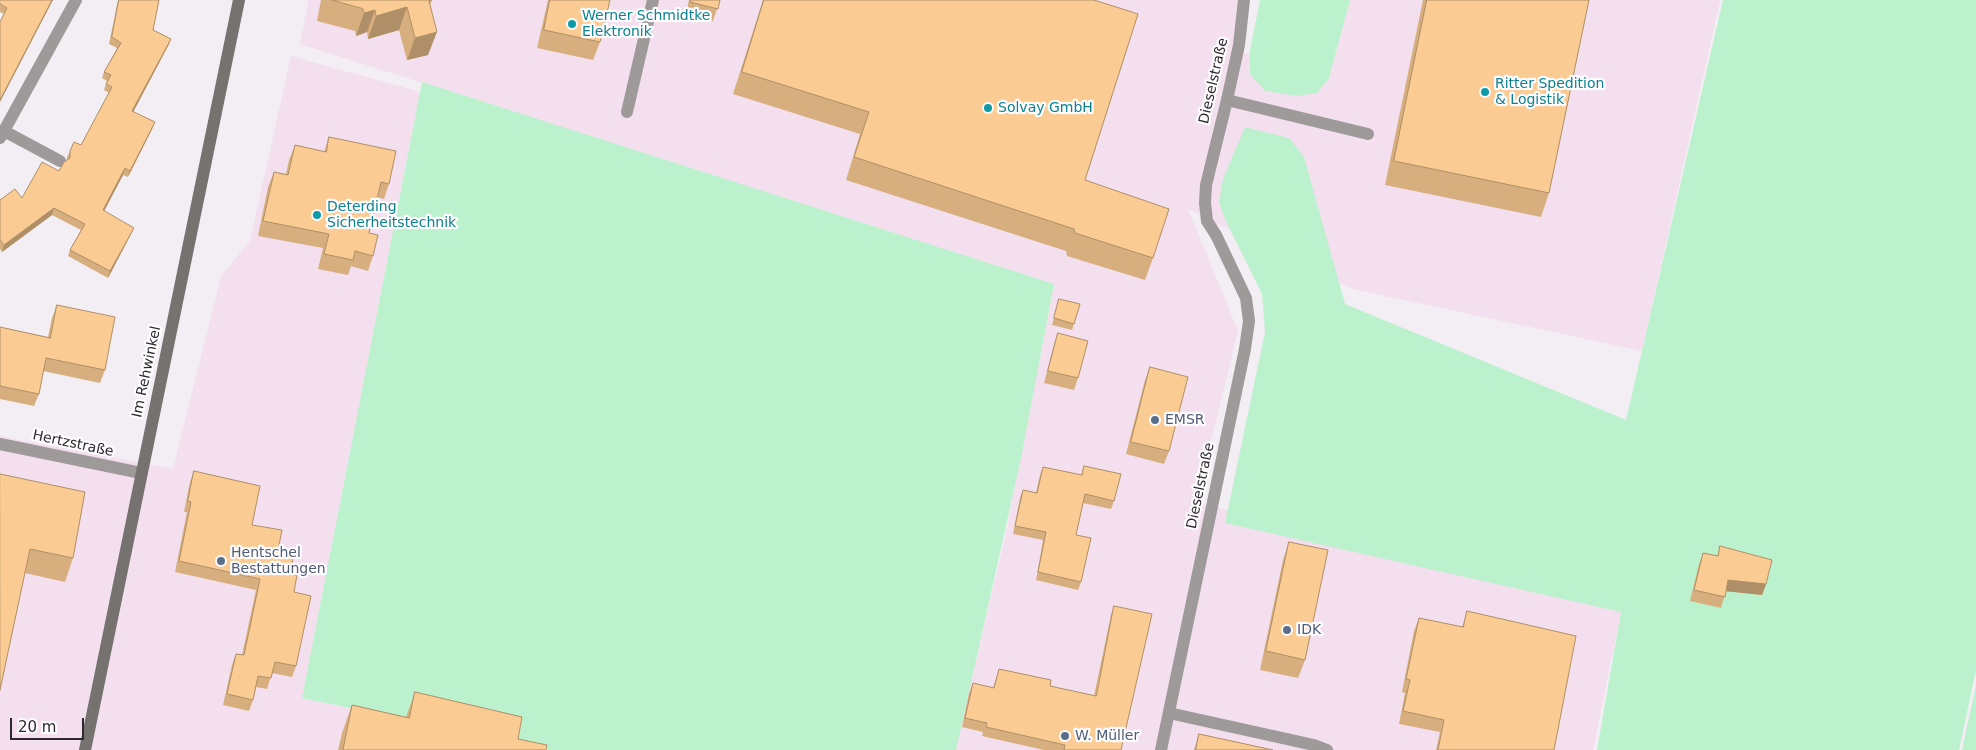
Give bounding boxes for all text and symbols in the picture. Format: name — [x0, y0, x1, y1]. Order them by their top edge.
place label: Werner Schmidtke Elektronik — [582, 8, 710, 40]
marker: Werner Schmidtke Elektronik — [566, 18, 578, 30]
street label: Dieselstraße — [1196, 36, 1232, 126]
place label: Ritter Spedition & Logistik — [1495, 76, 1604, 108]
marker: Ritter Spedition & Logistik — [1479, 86, 1491, 98]
place label: Solvay GmbH — [998, 100, 1093, 116]
marker: Solvay GmbH — [982, 102, 994, 114]
place label: Deterding Sicherheitstechnik — [327, 199, 456, 232]
marker: Deterding Sicherheitstechnik — [311, 209, 323, 221]
street label: Im Rehwinkel — [129, 325, 165, 419]
place label: EMSR — [1165, 412, 1205, 428]
marker: EMSR — [1149, 414, 1161, 426]
street label: Hertzstraße — [31, 427, 115, 461]
street label: Dieselstraße — [1184, 441, 1218, 531]
place label: Hentschel Bestattungen — [231, 545, 326, 578]
marker: Hentschel Bestattungen — [215, 555, 227, 567]
place label: IDK — [1297, 622, 1321, 638]
marker: IDK — [1281, 624, 1293, 636]
scale bar — [12, 708, 86, 740]
text: 20 m — [18, 718, 56, 736]
place label: W. Müller — [1075, 728, 1139, 744]
marker: W. Müller — [1059, 730, 1071, 742]

